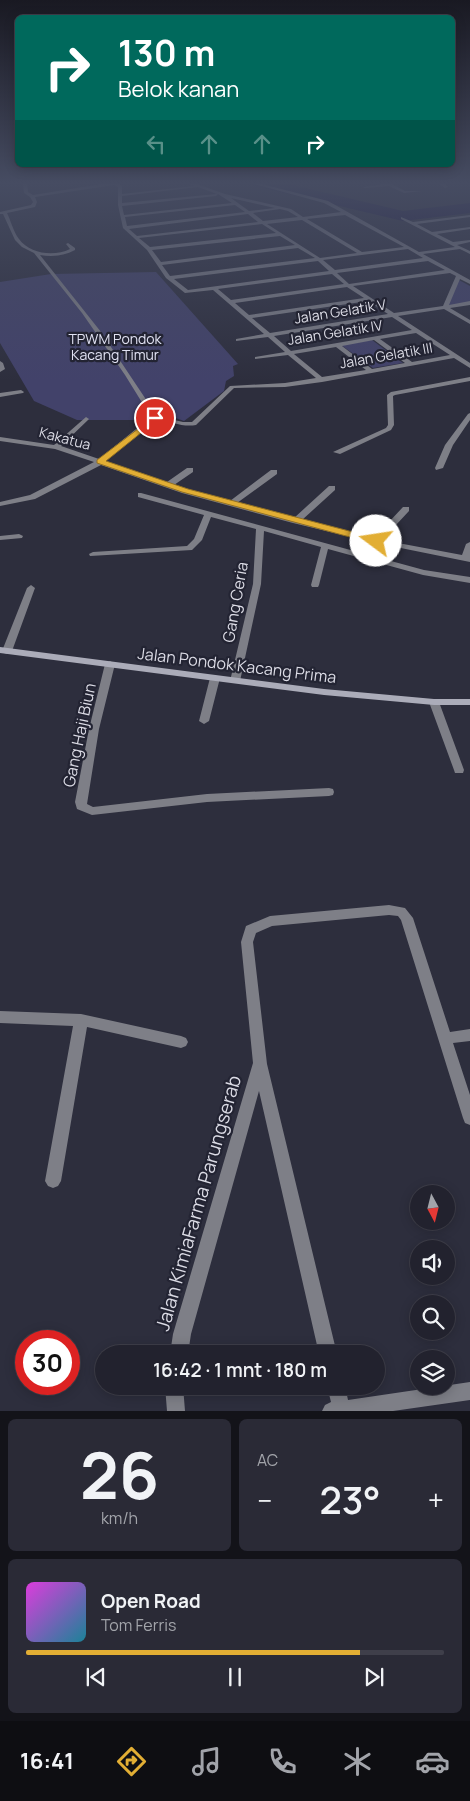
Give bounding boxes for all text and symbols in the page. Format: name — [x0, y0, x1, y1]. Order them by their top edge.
text: 130 m — [118, 29, 215, 77]
icon: right — [35, 35, 100, 100]
text: Belok kanan — [118, 74, 239, 104]
icon: left — [142, 130, 170, 158]
icon: ahead — [195, 130, 223, 158]
icon: ahead — [248, 130, 276, 158]
icon: right — [301, 130, 329, 158]
street label: Jalan Gelatik V — [293, 294, 388, 328]
street label: Jalan Gelatik IV — [286, 315, 384, 349]
park label: TPWM Pondok Kacang Timur — [69, 329, 163, 364]
street label: Jalan Gelatik III — [338, 337, 434, 373]
pin — [134, 397, 176, 439]
icon: arrive — [141, 404, 169, 432]
street label: Kakatua — [37, 422, 93, 454]
position arrow — [349, 514, 401, 566]
street label: Gang Ceria — [217, 560, 253, 644]
street label: Jalan Pondok Kacang Prima — [136, 642, 338, 688]
street label: Gang Haji Biun — [57, 681, 101, 789]
street label: Jalan KimiaFarma Parungserab — [149, 1072, 247, 1334]
north arrow — [410, 1185, 455, 1230]
map controls — [410, 1185, 455, 1395]
button: sound — [410, 1240, 455, 1285]
button: search — [410, 1295, 455, 1340]
speed limit sign: 30 — [15, 1330, 80, 1395]
button: layers — [410, 1350, 455, 1395]
text: 16:42 · 1 mnt · 180 m — [153, 1357, 327, 1383]
text: 26 — [80, 1430, 159, 1519]
text: AC — [257, 1449, 278, 1471]
text: 23° — [319, 1473, 381, 1525]
text: − — [257, 1481, 272, 1519]
text: + — [428, 1481, 444, 1519]
text: km/h — [101, 1507, 138, 1529]
text: Open Road — [101, 1588, 201, 1614]
text: Tom Ferris — [101, 1614, 176, 1636]
icon: previous — [82, 1663, 110, 1691]
icon: pause — [221, 1663, 249, 1691]
icon: next — [360, 1663, 388, 1691]
icon: directions — [114, 1744, 149, 1779]
icon: music — [189, 1744, 224, 1779]
icon: phone — [265, 1744, 300, 1779]
icon: climate — [340, 1744, 375, 1779]
icon: car — [415, 1744, 450, 1779]
text: 16:41 — [20, 1746, 74, 1776]

